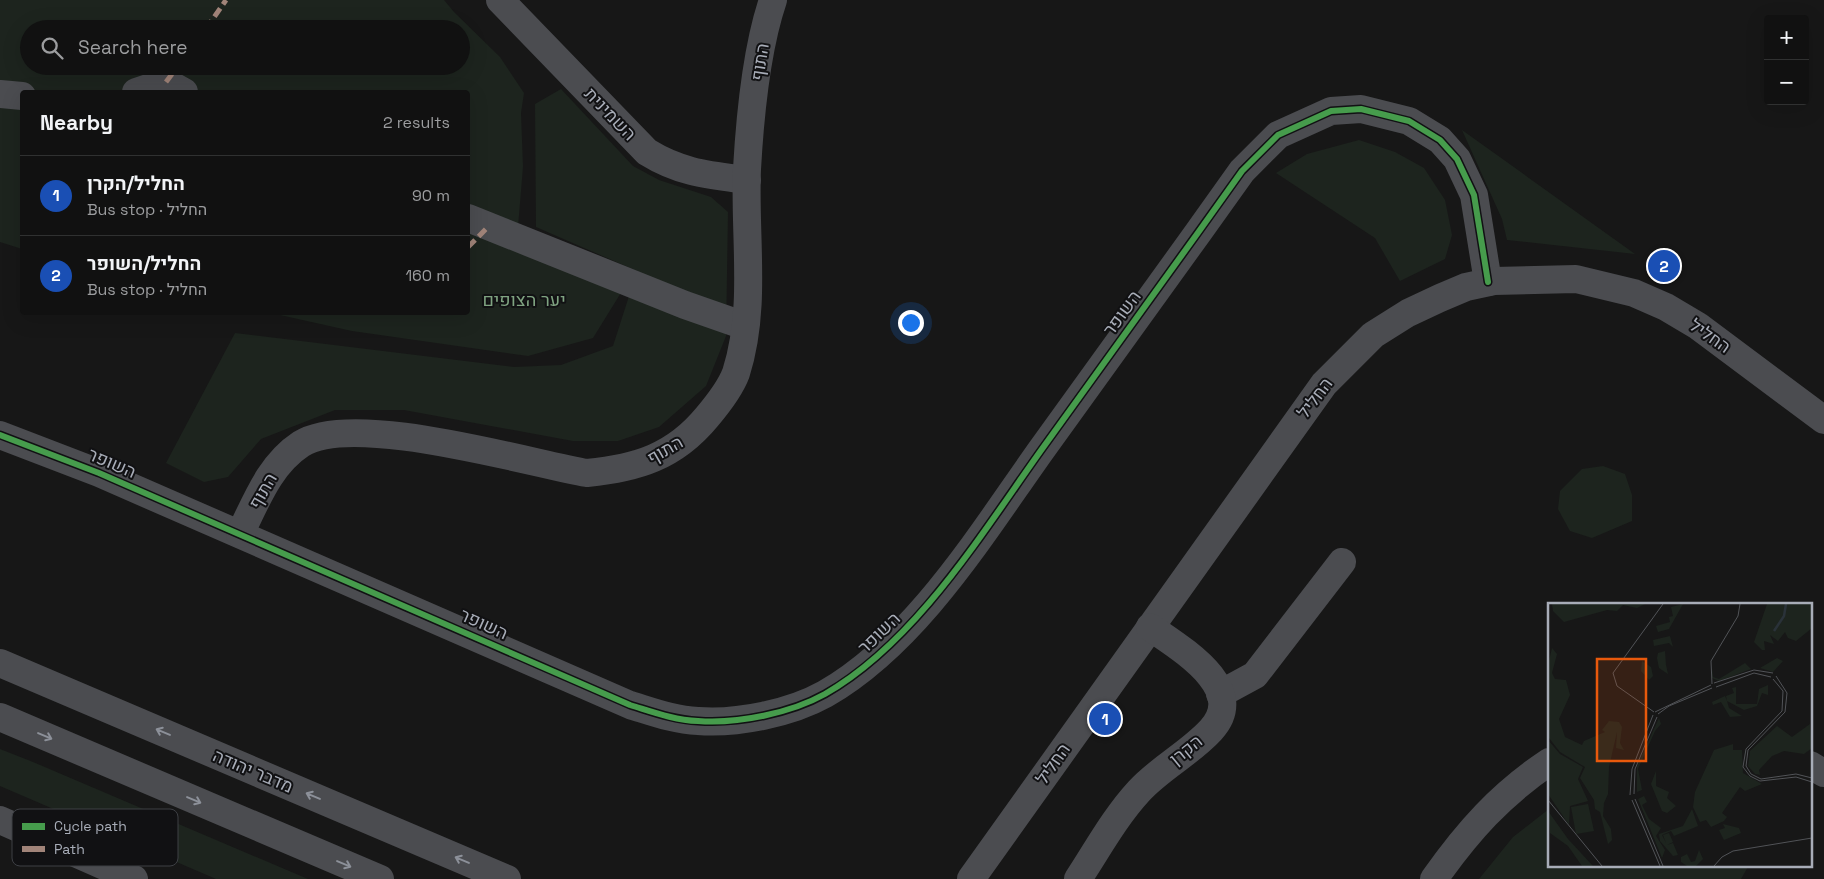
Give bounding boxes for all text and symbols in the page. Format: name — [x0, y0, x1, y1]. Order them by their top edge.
map controls — [1764, 15, 1809, 105]
button: + — [1764, 15, 1809, 60]
search box — [20, 20, 470, 75]
icon: search — [38, 34, 66, 62]
text: Search here — [78, 35, 188, 60]
street label: התוף — [745, 41, 774, 82]
button: − — [1764, 60, 1809, 105]
street label: השמינית — [580, 82, 641, 145]
text: Nearby — [40, 109, 113, 136]
text: 2 results — [383, 112, 450, 133]
text: החליל/הקרן — [87, 171, 185, 196]
text: 1 — [52, 185, 60, 206]
text: 90 m — [412, 185, 450, 206]
text: Bus stop · החליל — [87, 199, 207, 220]
pin: 2 — [1648, 247, 1680, 285]
text: החליל/השופר — [87, 251, 201, 276]
text: 2 — [51, 265, 61, 286]
text: 160 m — [405, 265, 450, 286]
text: Bus stop · החליל — [87, 279, 207, 300]
street label: השופר — [1098, 286, 1146, 340]
park label: יער הצופים — [482, 288, 566, 311]
your location — [898, 310, 924, 336]
street label: החליל — [1685, 313, 1735, 358]
street label: החליל — [1292, 373, 1337, 423]
street label: התוף — [643, 430, 687, 469]
street label: השופר — [85, 442, 140, 483]
street label: התוף — [243, 469, 282, 513]
street label: השופר — [457, 603, 512, 644]
inset map — [1548, 603, 1812, 866]
street label: השופר — [853, 607, 905, 658]
pin: 1 — [1089, 700, 1121, 738]
one-way arrow — [156, 727, 171, 737]
street label: הקרן — [1165, 729, 1207, 770]
one-way arrow — [37, 732, 52, 742]
street label: החליל — [1030, 739, 1075, 789]
street label: מדבר יהודה — [210, 743, 297, 798]
one-way arrow — [306, 791, 321, 801]
one-way arrow — [186, 795, 201, 805]
legend — [12, 809, 178, 866]
text: Cycle path — [54, 817, 127, 835]
text: Path — [54, 840, 85, 858]
one-way arrow — [455, 854, 470, 864]
one-way arrow — [336, 859, 351, 869]

